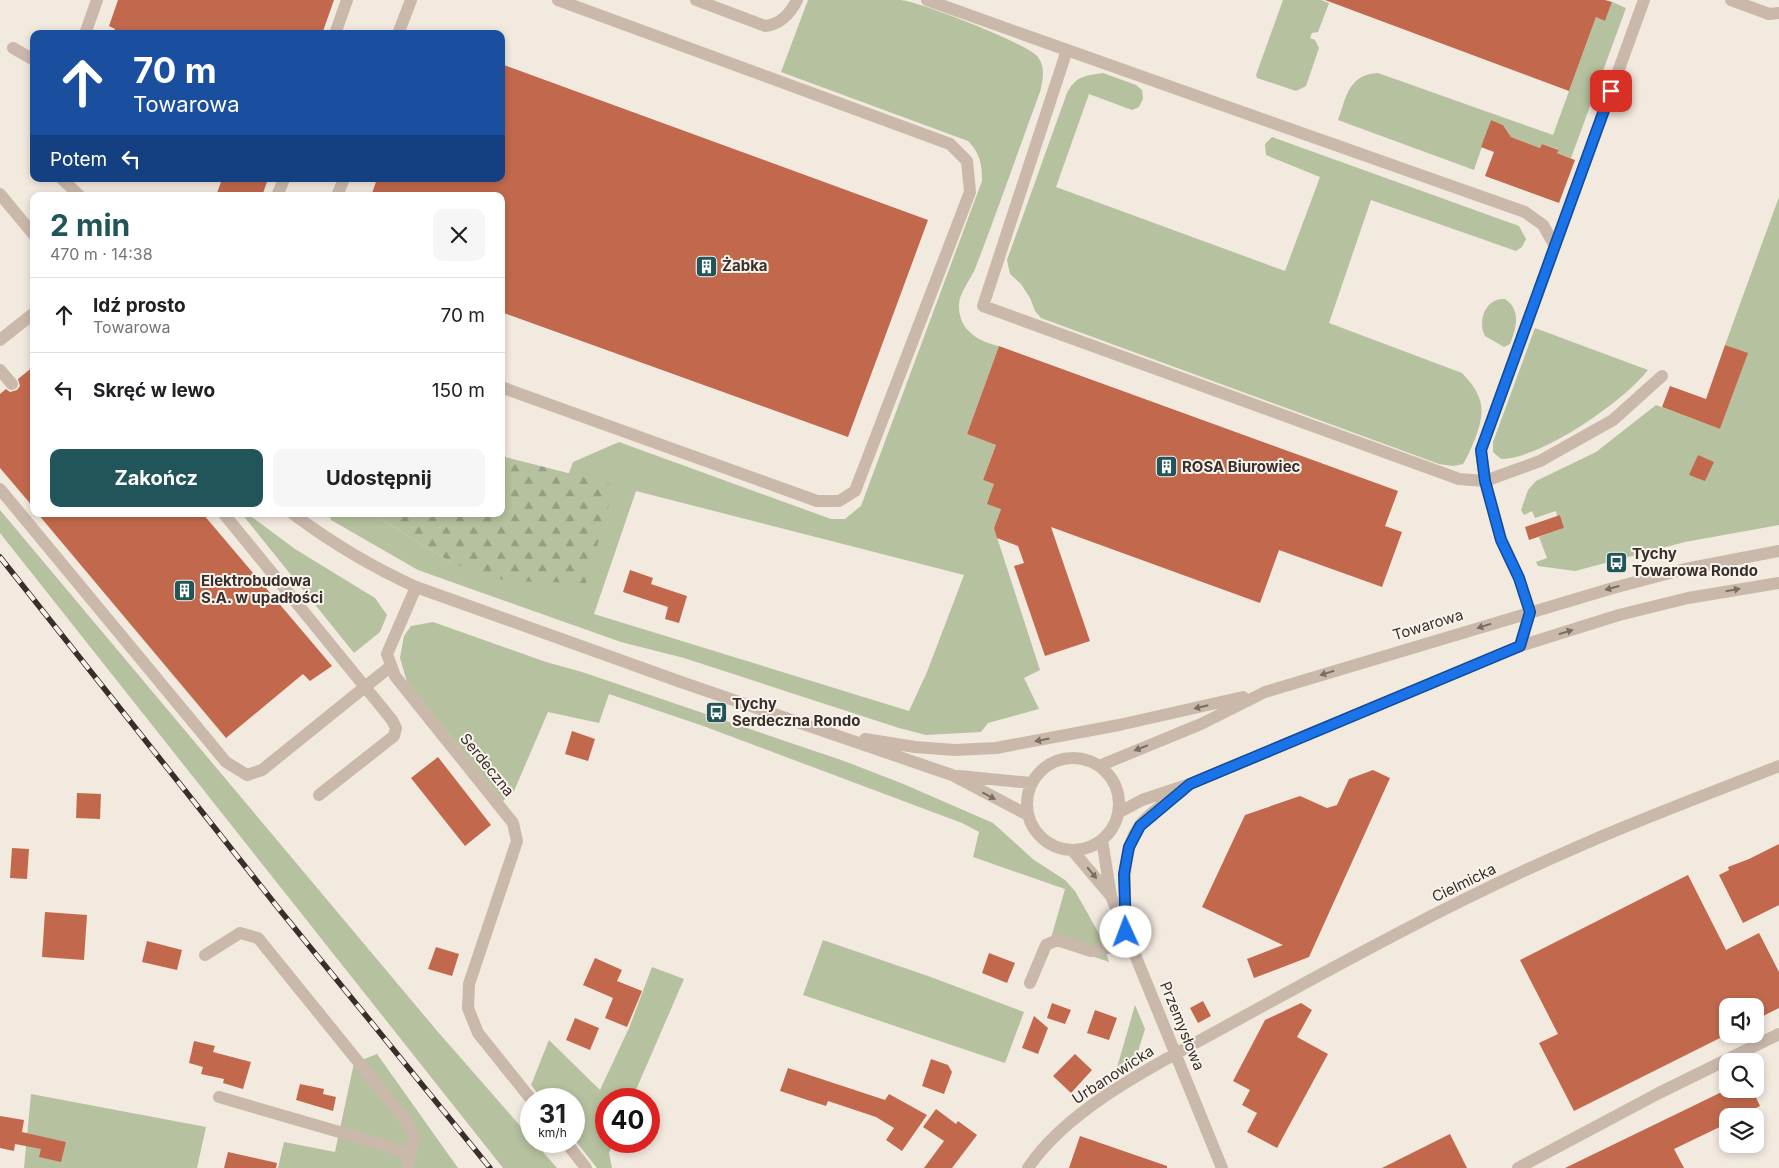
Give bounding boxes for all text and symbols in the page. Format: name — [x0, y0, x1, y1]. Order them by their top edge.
text: 70 m — [133, 49, 217, 91]
icon: ahead — [50, 50, 115, 115]
pin — [1590, 70, 1632, 112]
icon: arrive — [1597, 77, 1625, 105]
text: Towarowa — [133, 91, 240, 117]
icon: left — [117, 145, 145, 173]
text: Potem — [50, 148, 107, 171]
text: 2 min — [50, 207, 130, 243]
button: close — [433, 209, 485, 261]
text: 470 m · 14:38 — [50, 244, 153, 264]
building icon: Żabka — [694, 254, 718, 278]
place label: Żabka — [722, 256, 768, 275]
text: Idź prosto — [93, 294, 186, 317]
icon: ahead — [50, 301, 78, 329]
text: 70 m — [441, 304, 485, 327]
text: Towarowa — [93, 317, 171, 337]
icon: left — [50, 376, 78, 404]
text: Skręć w lewo — [93, 379, 215, 402]
text: 150 m — [432, 379, 485, 402]
button: Zakończ — [50, 449, 263, 507]
button: Udostępnij — [273, 449, 485, 507]
building icon: ROSA Biurowiec — [1154, 455, 1178, 479]
place label: ROSA Biurowiec — [1182, 457, 1301, 476]
place label: Tychy Towarowa Rondo — [1632, 544, 1758, 580]
bus stop icon: Tychy Towarowa Rondo — [1604, 551, 1628, 575]
place label: Elektrobudowa S.A. w upadłości — [201, 571, 323, 607]
building icon: Elektrobudowa S.A. w upadłości — [173, 578, 197, 602]
one-way arrow — [1604, 585, 1619, 593]
one-way arrow — [1726, 586, 1742, 594]
street label: Towarowa — [1390, 605, 1465, 644]
one-way arrow — [1476, 622, 1491, 630]
one-way arrow — [1559, 627, 1574, 635]
one-way arrow — [1320, 669, 1335, 677]
place label: Tychy Serdeczna Rondo — [732, 694, 860, 730]
bus stop icon: Tychy Serdeczna Rondo — [704, 701, 728, 725]
one-way arrow — [1193, 703, 1208, 711]
street label: Serdeczna — [456, 729, 519, 800]
one-way arrow — [1033, 736, 1049, 744]
one-way arrow — [1134, 745, 1148, 753]
one-way arrow — [982, 792, 996, 800]
street label: Cielmicka — [1429, 859, 1499, 906]
one-way arrow — [1086, 867, 1097, 880]
position arrow — [1099, 905, 1151, 957]
street label: Przemysłowa — [1156, 979, 1209, 1073]
map controls — [1719, 998, 1764, 1153]
button: sound — [1719, 998, 1764, 1043]
street label: Urbanowicka — [1068, 1041, 1157, 1108]
button: search — [1719, 1053, 1764, 1098]
speed limit sign: 40 — [595, 1088, 660, 1153]
text: 31 — [539, 1099, 566, 1129]
button: layers — [1719, 1108, 1764, 1153]
text: km/h — [538, 1125, 567, 1140]

